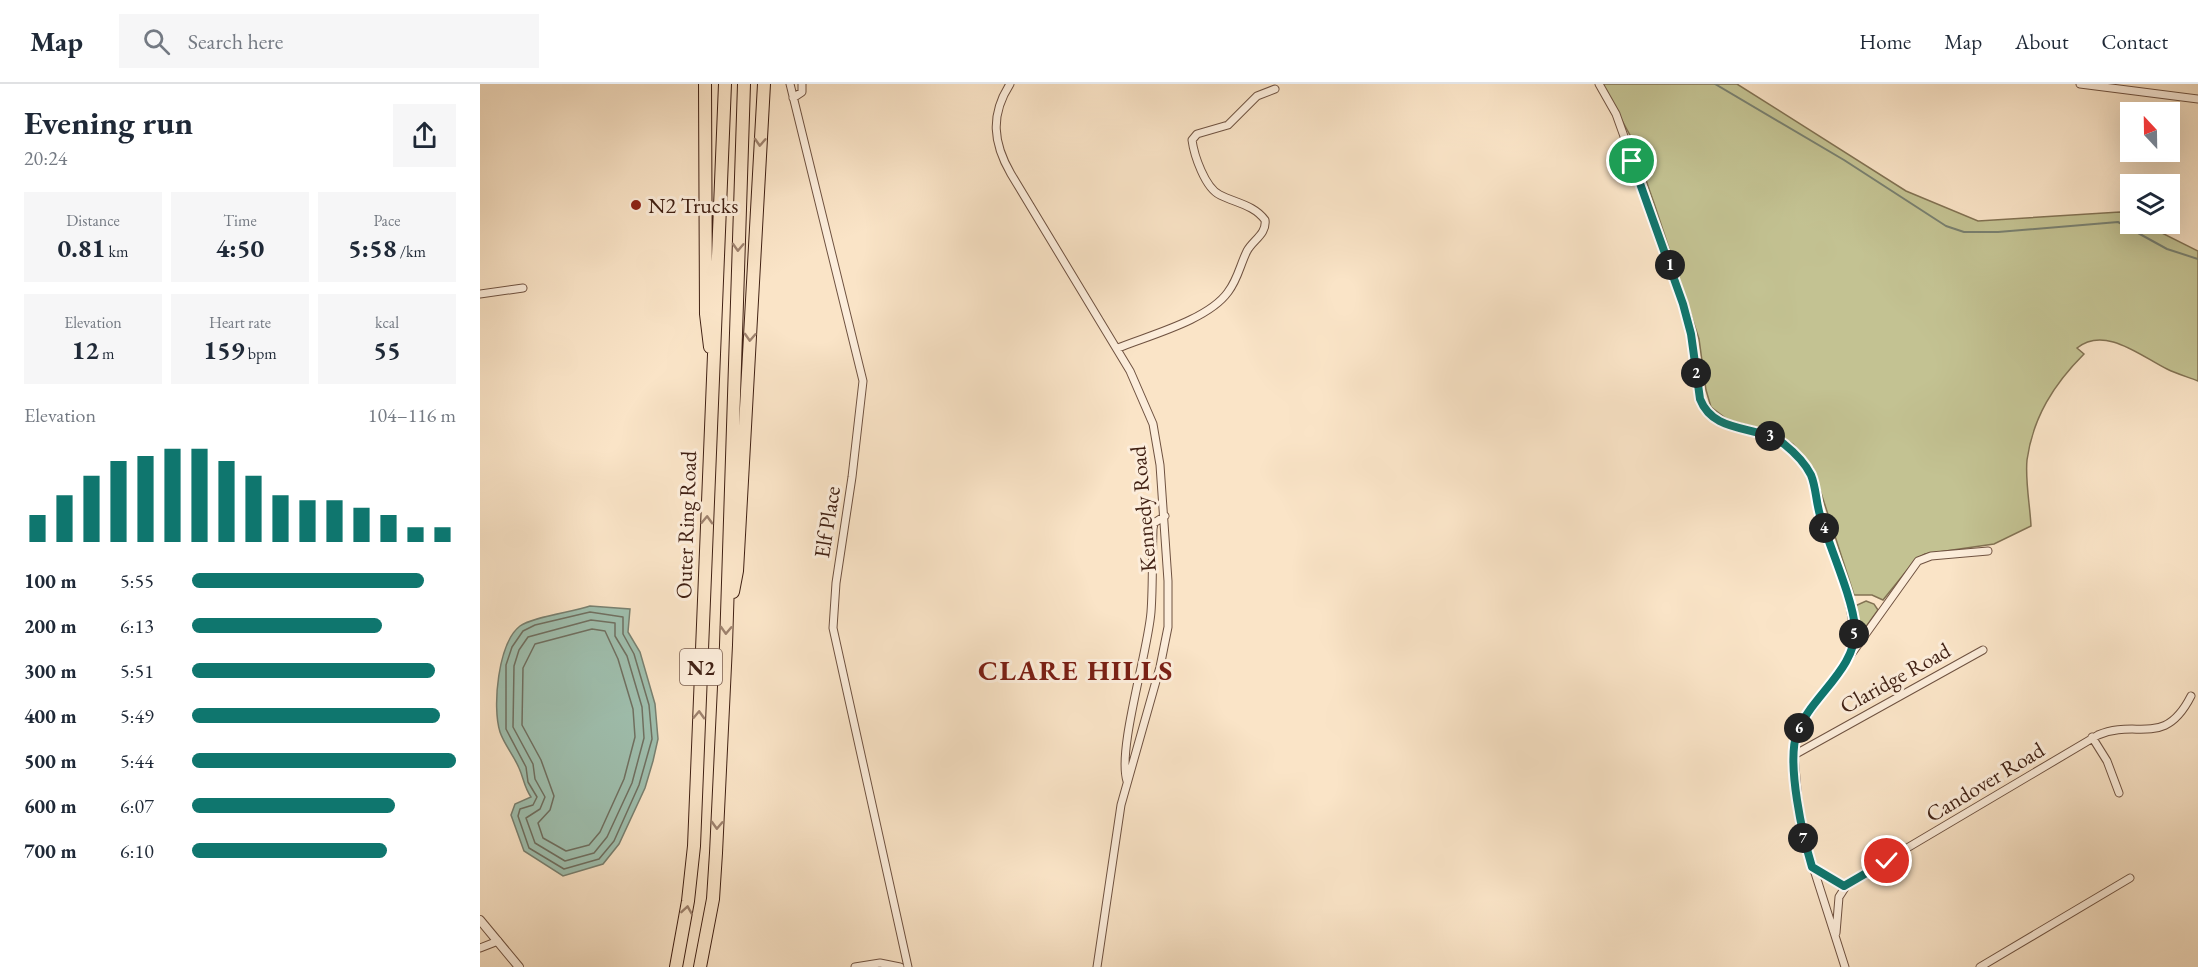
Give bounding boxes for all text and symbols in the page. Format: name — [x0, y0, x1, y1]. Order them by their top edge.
search box — [119, 14, 539, 68]
text: Map — [30, 23, 83, 59]
icon: search — [140, 25, 173, 58]
text: Search here — [188, 27, 283, 56]
text: Home — [1859, 28, 1911, 55]
text: Map — [1944, 28, 1982, 55]
text: About — [2015, 28, 2068, 55]
text: Contact — [2101, 28, 2168, 55]
text: Evening run — [24, 101, 193, 144]
north arrow — [2120, 102, 2180, 162]
map controls — [2120, 102, 2180, 234]
button: share — [393, 104, 456, 167]
pin — [1606, 135, 1657, 186]
one-way arrow — [754, 138, 767, 147]
icon: arrive — [1615, 144, 1648, 177]
text: 20:24 — [24, 145, 67, 171]
button: layers — [2120, 174, 2180, 234]
place label: N2 Trucks — [648, 191, 738, 220]
marker: N2 Trucks — [629, 198, 643, 212]
text: Distance — [66, 210, 120, 231]
text: Time — [223, 210, 257, 231]
text: Pace — [374, 210, 400, 231]
text: 0.81 — [58, 231, 105, 265]
text: 4:50 — [216, 231, 264, 265]
text: 5:58 — [348, 231, 397, 265]
text: km — [105, 241, 128, 262]
text: /km — [397, 241, 426, 262]
one-way arrow — [731, 243, 744, 252]
pin: 1 — [1655, 250, 1685, 280]
text: 1 — [1666, 254, 1674, 275]
text: Elevation — [64, 312, 122, 333]
text: Heart rate — [209, 312, 271, 333]
text: kcal — [375, 312, 399, 333]
text: 12 — [71, 333, 99, 367]
text: 159 — [203, 333, 245, 367]
text: 55 — [373, 333, 401, 367]
one-way arrow — [743, 333, 756, 342]
text: m — [99, 343, 115, 364]
text: bpm — [245, 343, 277, 364]
pin: 2 — [1681, 358, 1711, 388]
text: 2 — [1692, 362, 1700, 383]
text: Elevation — [24, 402, 96, 428]
text: 104–116 m — [368, 402, 456, 428]
pin: 3 — [1755, 421, 1785, 451]
text: 3 — [1766, 425, 1774, 446]
street label: Kennedy Road — [1123, 444, 1163, 573]
street label: Outer Ring Road — [669, 450, 703, 600]
street label: Elf Place — [807, 484, 847, 560]
pin: 4 — [1809, 513, 1839, 543]
one-way arrow — [701, 516, 714, 525]
text: 4 — [1820, 517, 1828, 538]
text: 100 m — [24, 568, 77, 594]
text: 5:55 — [120, 568, 154, 594]
text: 200 m — [24, 613, 77, 639]
text: 6:13 — [120, 613, 154, 639]
pin: 5 — [1839, 619, 1869, 649]
text: 5 — [1850, 623, 1858, 644]
one-way arrow — [720, 626, 732, 635]
street label: Claridge Road — [1835, 635, 1956, 720]
road number: N2 — [680, 649, 722, 685]
district label: CLARE HILLS — [978, 652, 1174, 688]
text: 300 m — [24, 658, 77, 684]
text: 5:51 — [120, 658, 154, 684]
text: 400 m — [24, 703, 77, 729]
text: 5:49 — [120, 703, 154, 729]
one-way arrow — [693, 711, 706, 720]
pin: 6 — [1784, 713, 1814, 743]
text: 6 — [1795, 717, 1803, 738]
street label: Candover Road — [1920, 735, 2050, 829]
text: 500 m — [24, 748, 77, 774]
text: 5:44 — [120, 748, 154, 774]
text: 600 m — [24, 793, 77, 819]
text: 6:07 — [120, 793, 154, 819]
one-way arrow — [711, 821, 724, 830]
pin: 7 — [1788, 823, 1818, 853]
text: 7 — [1799, 827, 1807, 848]
pin — [1861, 835, 1912, 886]
text: 700 m — [24, 838, 77, 864]
text: 6:10 — [120, 838, 154, 864]
icon: check — [1870, 844, 1903, 877]
one-way arrow — [680, 905, 693, 915]

